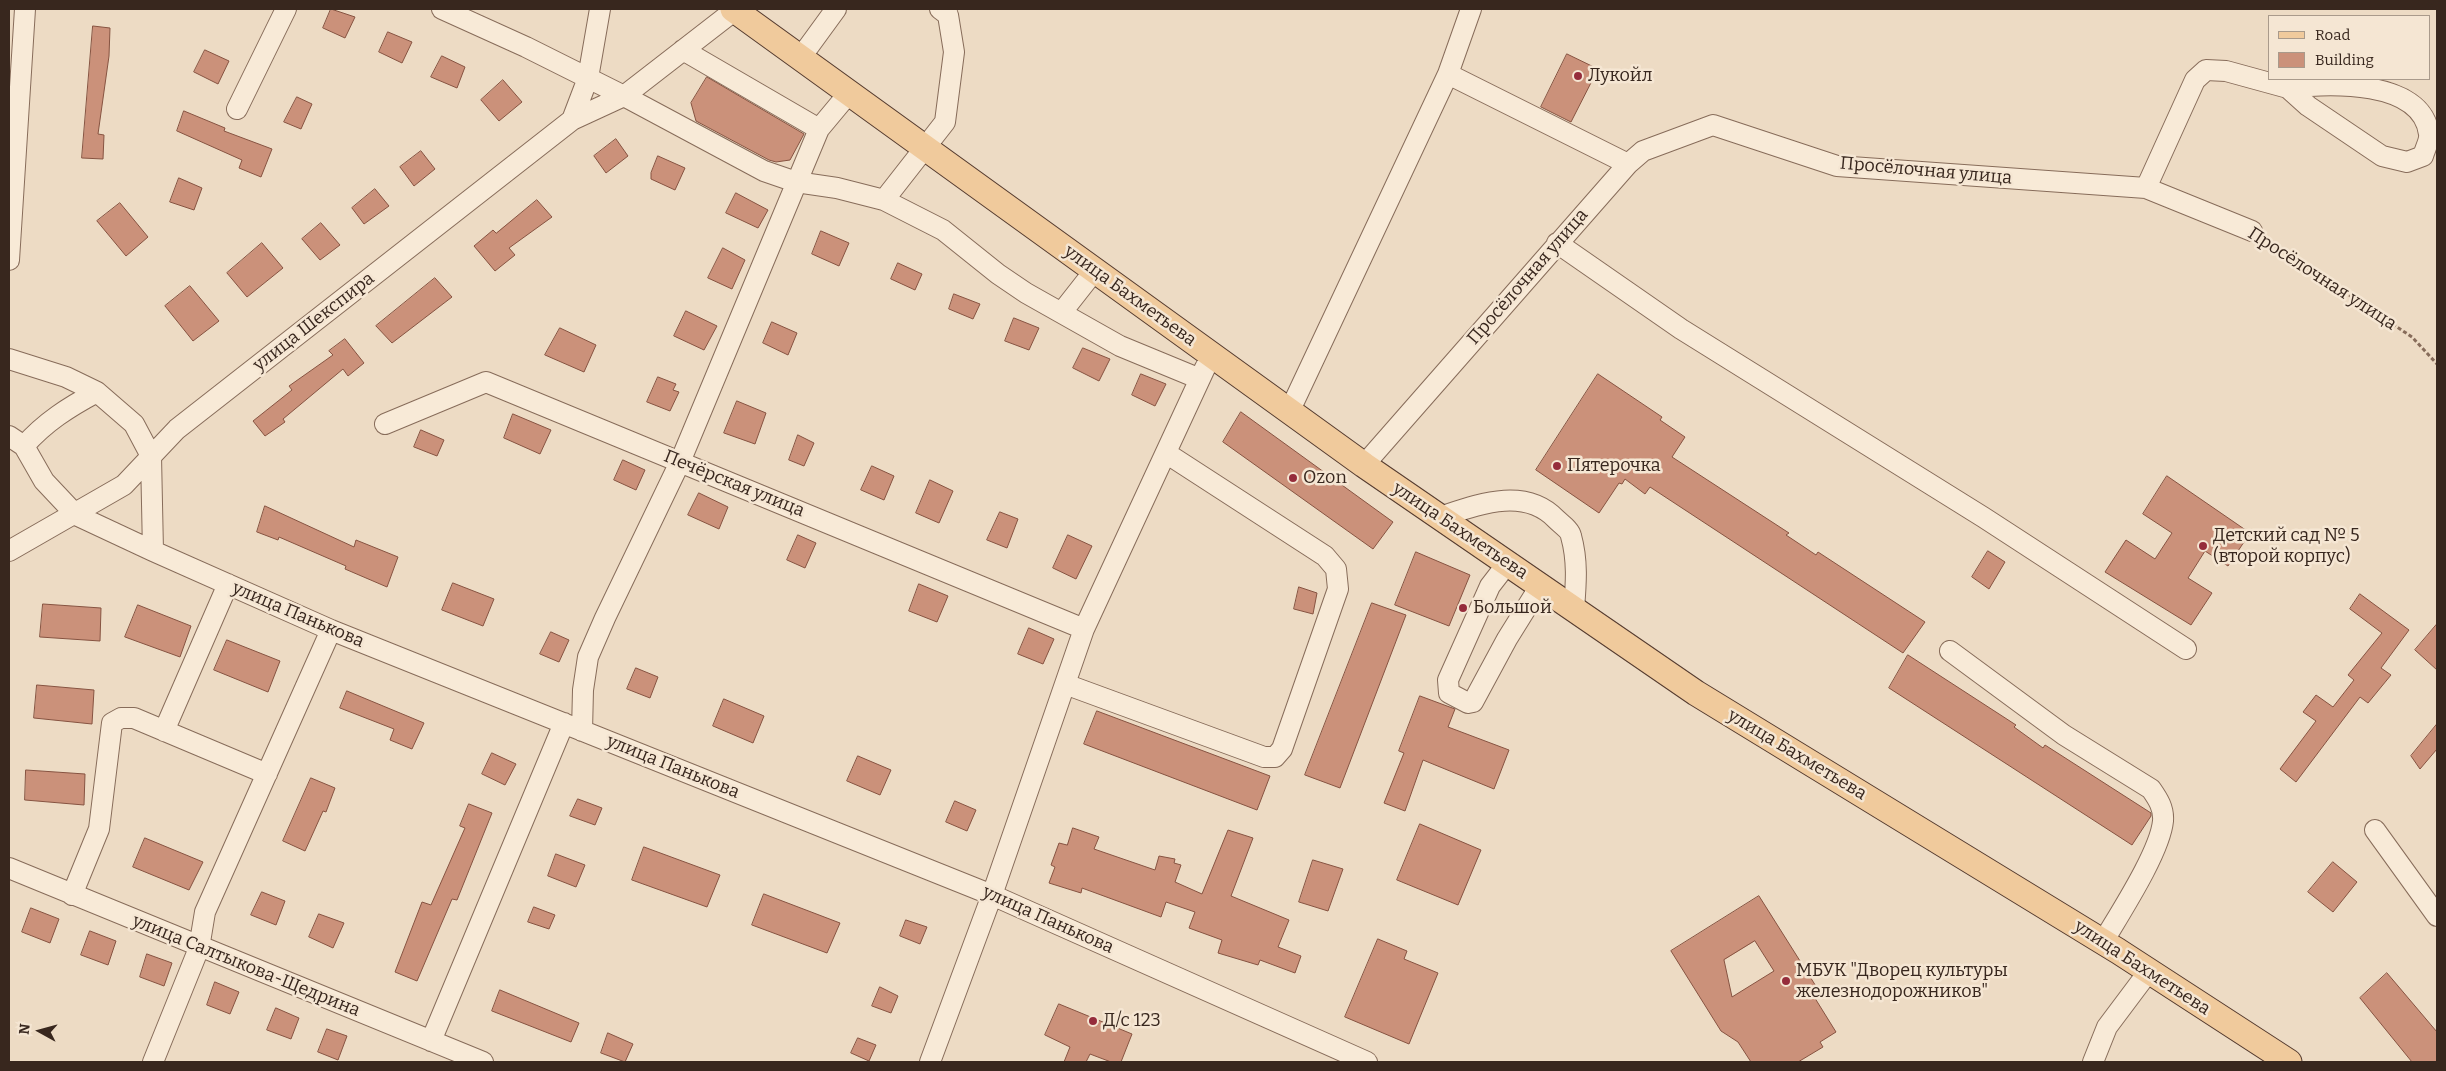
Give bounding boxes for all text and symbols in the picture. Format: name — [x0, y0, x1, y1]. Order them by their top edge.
legend — [2268, 15, 2431, 80]
text: Road — [2315, 26, 2350, 44]
text: Building — [2315, 51, 2374, 69]
place label: Лукойл — [1588, 65, 1652, 87]
marker: Лукойл — [1572, 70, 1584, 82]
street label: Просёлочная улица — [1839, 153, 2013, 189]
street label: Просёлочная улица — [1463, 205, 1593, 349]
street label: Просёлочная улица — [2244, 223, 2400, 335]
street label: улица Бахметьева — [1060, 241, 1200, 351]
street label: улица Шекспира — [249, 268, 379, 376]
street label: Печёрская улица — [661, 446, 807, 522]
place label: Пятерочка — [1567, 455, 1661, 477]
marker: Пятерочка — [1551, 460, 1563, 472]
place label: Ozon — [1303, 467, 1347, 489]
marker: Ozon — [1287, 472, 1299, 484]
street label: улица Бахметьева — [1388, 478, 1532, 584]
place label: Детский сад № 5 (второй корпус) — [2213, 525, 2360, 568]
marker: Детский сад № 5 (второй корпус) — [2197, 540, 2209, 552]
street label: улица Панькова — [229, 577, 367, 653]
place label: Большой — [1473, 597, 1552, 619]
marker: Большой — [1457, 602, 1469, 614]
street label: улица Бахметьева — [1724, 705, 1870, 805]
street label: улица Панькова — [603, 731, 743, 803]
street label: улица Панькова — [979, 881, 1117, 959]
street label: улица Салтыкова-Щедрина — [129, 910, 363, 1022]
street label: улица Бахметьева — [2070, 916, 2214, 1020]
place label: МБУК "Дворец культуры железнодорожников" — [1796, 960, 2008, 1002]
marker: МБУК "Дворец культуры железнодорожников" — [1780, 975, 1792, 987]
north arrow — [15, 1006, 65, 1056]
place label: Д/с 123 — [1103, 1010, 1161, 1032]
marker: Д/с 123 — [1087, 1015, 1099, 1027]
text: N — [16, 1023, 34, 1036]

